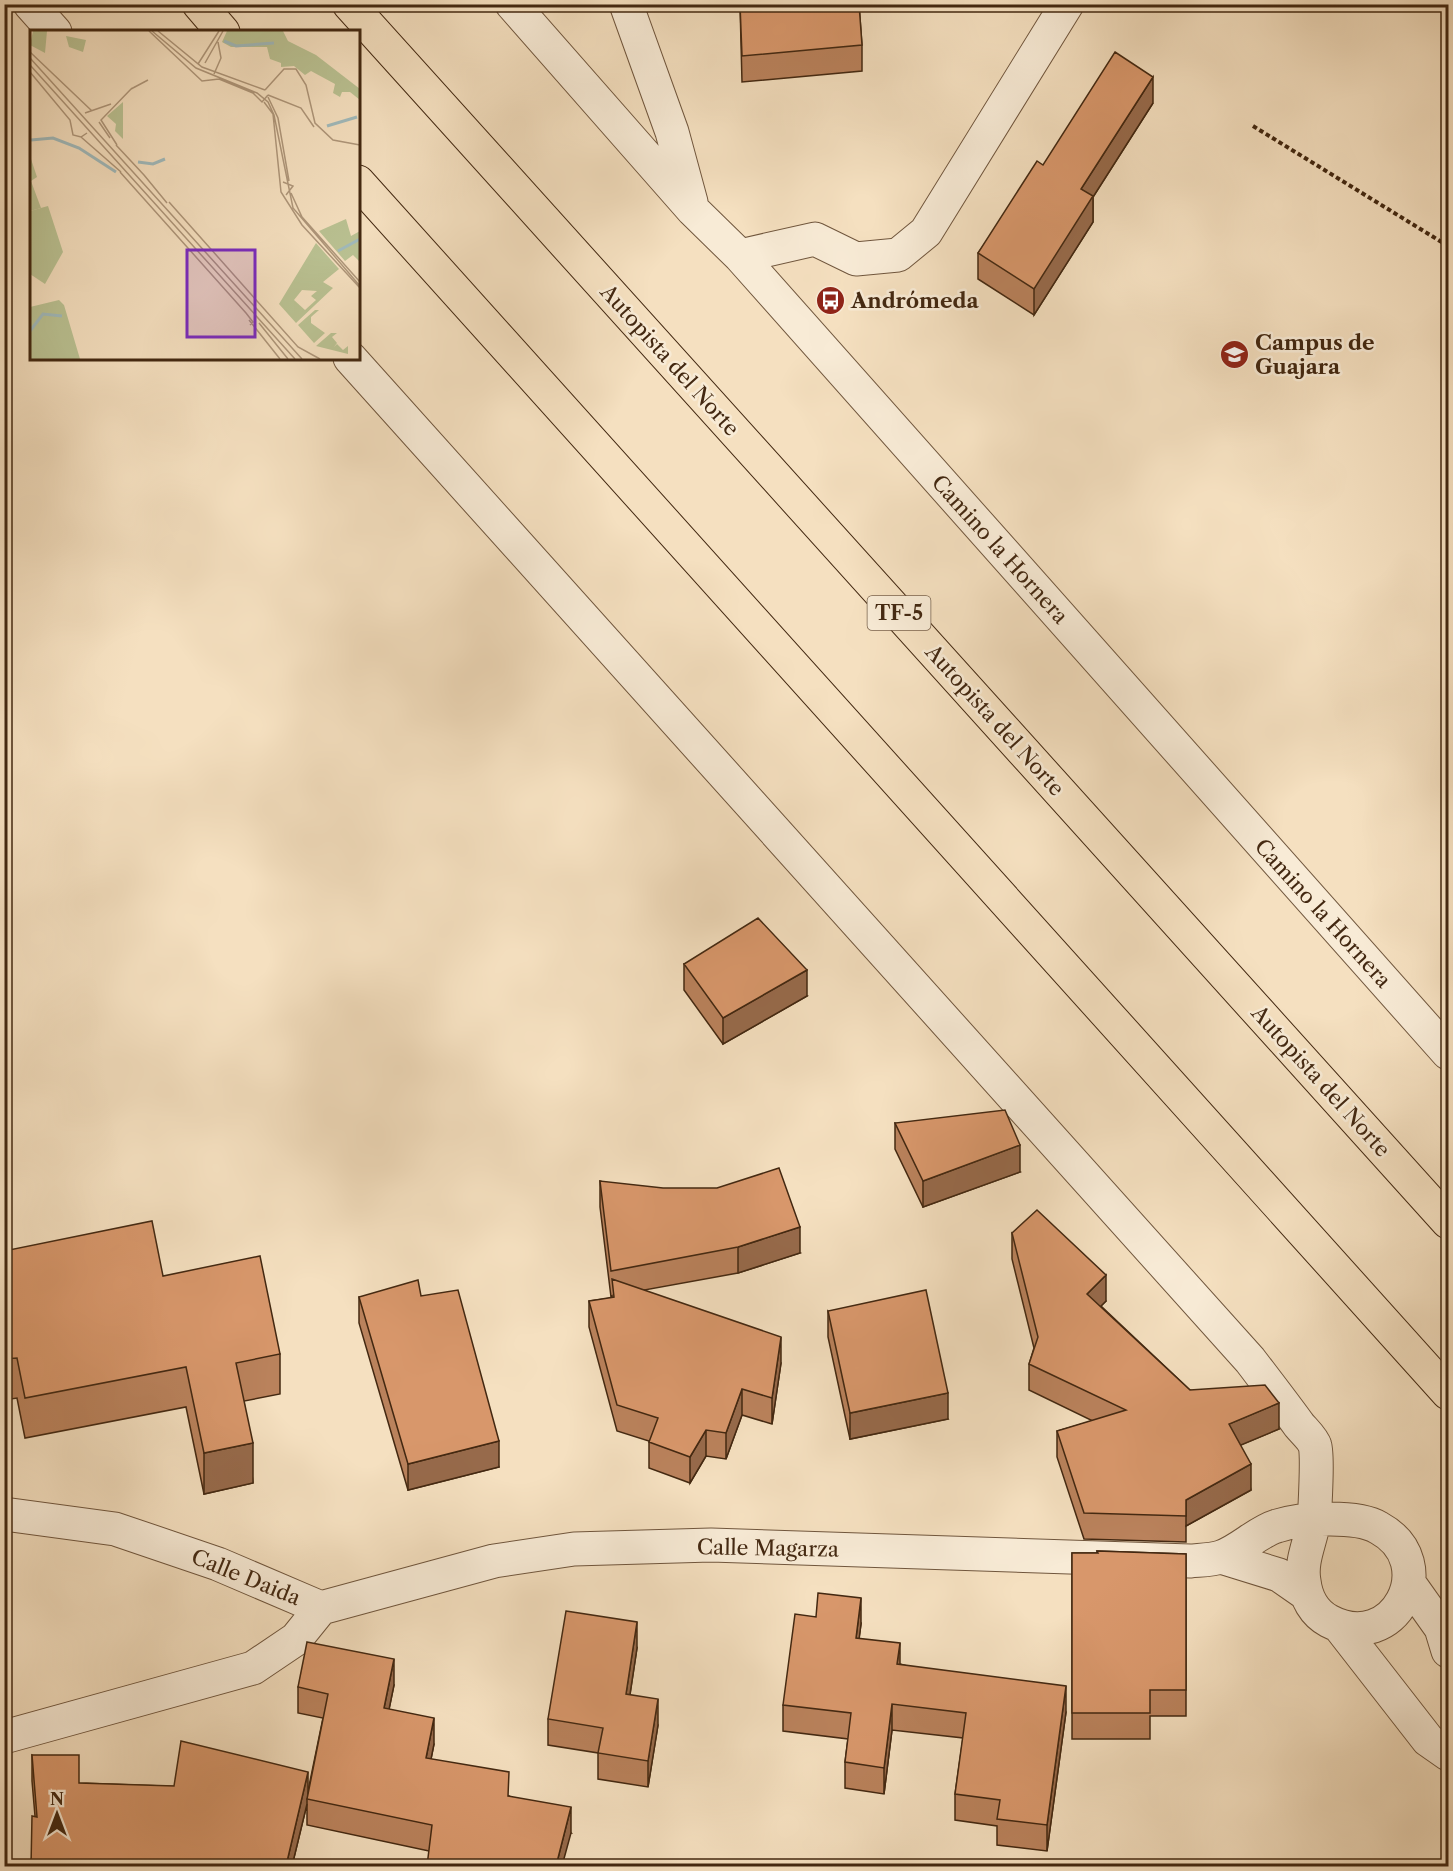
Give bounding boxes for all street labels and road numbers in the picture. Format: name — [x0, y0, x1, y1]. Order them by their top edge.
street label: Autopista del Norte — [595, 279, 744, 441]
street label: Camino la Hornera — [927, 470, 1074, 629]
road number: TF-5 — [868, 596, 930, 630]
street label: Autopista del Norte — [920, 639, 1069, 801]
street label: Camino la Hornera — [1250, 834, 1397, 993]
street label: Autopista del Norte — [1246, 1000, 1395, 1162]
street label: Calle Magarza — [697, 1534, 840, 1562]
street label: Calle Daida — [188, 1544, 305, 1611]

